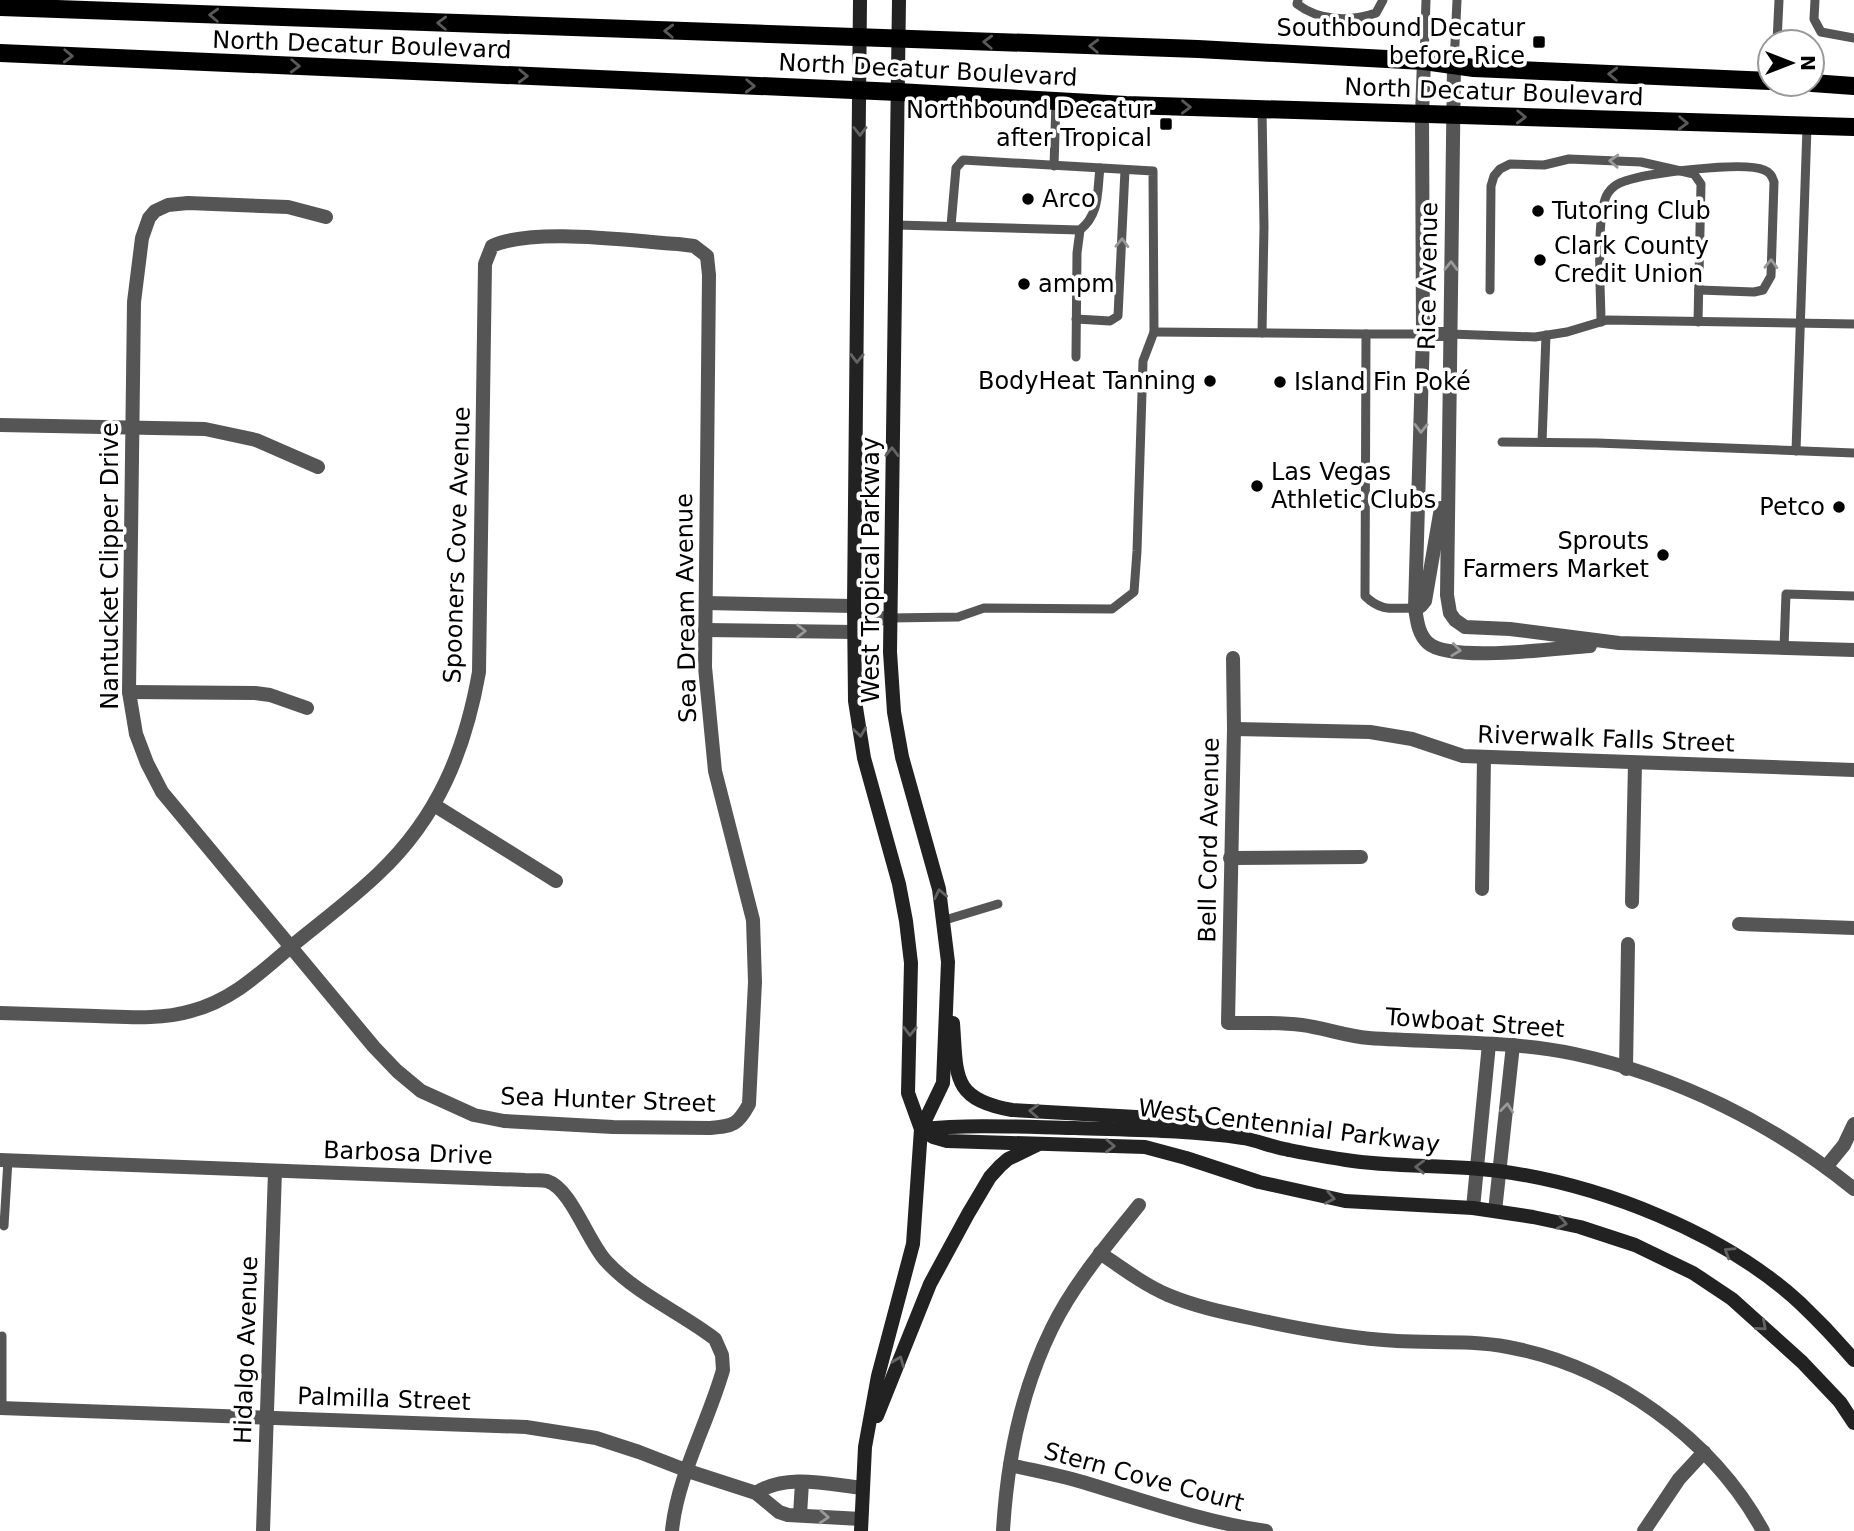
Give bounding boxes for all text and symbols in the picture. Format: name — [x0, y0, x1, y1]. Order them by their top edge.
one-way arrow — [209, 7, 220, 22]
place label: Southbound Decatur before Rice — [1276, 14, 1525, 70]
one-way arrow — [436, 15, 446, 31]
one-way arrow — [663, 24, 674, 39]
street label: North Decatur Boulevard — [212, 26, 512, 64]
north arrow — [1756, 28, 1826, 98]
marker: Southbound Decatur before Rice — [1531, 34, 1547, 50]
one-way arrow — [982, 35, 993, 50]
one-way arrow — [1088, 38, 1099, 54]
street label: North Decatur Boulevard — [778, 48, 1078, 92]
one-way arrow — [63, 49, 74, 64]
text: N — [1797, 55, 1819, 71]
one-way arrow — [290, 59, 301, 74]
one-way arrow — [1607, 66, 1618, 81]
one-way arrow — [518, 68, 529, 83]
street label: North Decatur Boulevard — [1344, 73, 1644, 111]
one-way arrow — [745, 78, 756, 93]
place label: Northbound Decatur after Tropical — [906, 96, 1152, 152]
one-way arrow — [1181, 99, 1192, 114]
one-way arrow — [1516, 109, 1527, 124]
one-way arrow — [1678, 115, 1689, 130]
marker: Northbound Decatur after Tropical — [1158, 116, 1174, 132]
one-way arrow — [852, 126, 868, 136]
one-way arrow — [1608, 154, 1619, 169]
place label: Arco — [1042, 185, 1096, 213]
marker: Arco — [1020, 191, 1036, 207]
place label: Tutoring Club — [1551, 197, 1711, 225]
street label: Rice Avenue — [1413, 202, 1443, 350]
marker: Tutoring Club — [1530, 203, 1546, 219]
place label: Clark County Credit Union — [1554, 232, 1709, 288]
one-way arrow — [1115, 237, 1130, 248]
marker: Clark County Credit Union — [1532, 252, 1548, 268]
one-way arrow — [1764, 258, 1779, 269]
one-way arrow — [1443, 260, 1459, 270]
place label: ampm — [1038, 270, 1115, 298]
marker: ampm — [1016, 276, 1032, 292]
one-way arrow — [849, 353, 865, 364]
place label: BodyHeat Tanning — [978, 367, 1196, 395]
place label: Island Fin Poké — [1294, 368, 1471, 396]
marker: BodyHeat Tanning — [1202, 373, 1218, 389]
marker: Island Fin Poké — [1272, 374, 1288, 390]
street label: Spooners Cove Avenue — [438, 406, 476, 684]
street label: Nantucket Clipper Drive — [96, 422, 124, 710]
one-way arrow — [1413, 423, 1428, 434]
street label: West Tropical Parkway — [857, 437, 885, 703]
one-way arrow — [885, 446, 900, 457]
place label: Las Vegas Athletic Clubs — [1271, 458, 1436, 514]
marker: Las Vegas Athletic Clubs — [1249, 478, 1265, 494]
street label: Sea Dream Avenue — [670, 493, 702, 723]
place label: Petco — [1759, 493, 1825, 521]
marker: Petco — [1831, 499, 1847, 515]
place label: Sprouts Farmers Market — [1463, 527, 1649, 583]
marker: Sprouts Farmers Market — [1655, 547, 1671, 563]
one-way arrow — [796, 623, 807, 639]
one-way arrow — [1450, 643, 1462, 658]
street label: Riverwalk Falls Street — [1477, 721, 1735, 757]
one-way arrow — [852, 726, 867, 738]
street label: Bell Cord Avenue — [1193, 737, 1225, 943]
one-way arrow — [933, 888, 948, 900]
street label: Towboat Street — [1384, 1003, 1566, 1043]
one-way arrow — [902, 1026, 917, 1037]
street label: Sea Hunter Street — [500, 1082, 716, 1118]
street label: West Centennial Parkway — [1136, 1094, 1442, 1158]
one-way arrow — [1499, 1102, 1514, 1113]
one-way arrow — [1028, 1104, 1039, 1119]
street label: Barbosa Drive — [323, 1136, 493, 1170]
one-way arrow — [1105, 1138, 1116, 1154]
one-way arrow — [1414, 1159, 1424, 1175]
one-way arrow — [1324, 1190, 1336, 1205]
one-way arrow — [1556, 1215, 1568, 1230]
one-way arrow — [1724, 1248, 1737, 1261]
street label: Hidalgo Avenue — [229, 1256, 263, 1444]
one-way arrow — [1754, 1318, 1767, 1330]
one-way arrow — [891, 1355, 905, 1367]
street label: Palmilla Street — [297, 1382, 471, 1416]
street label: Stern Cove Court — [1041, 1437, 1247, 1517]
one-way arrow — [819, 1509, 830, 1524]

